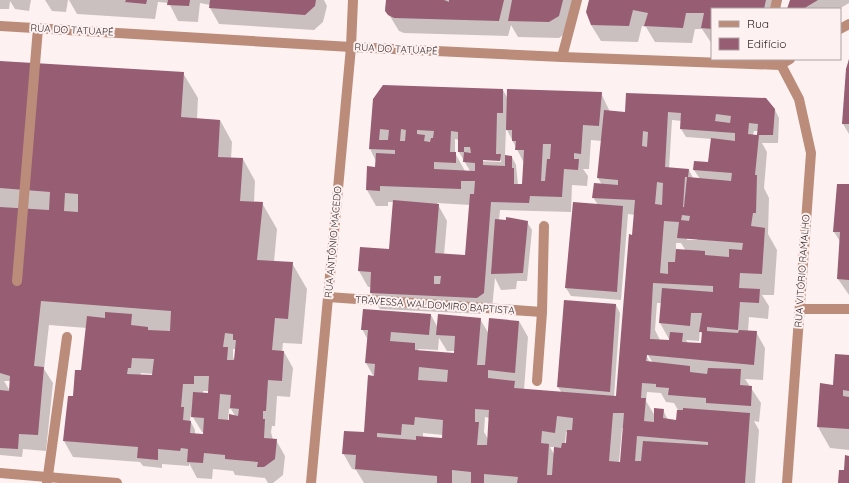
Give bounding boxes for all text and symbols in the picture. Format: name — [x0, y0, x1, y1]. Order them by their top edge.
legend — [711, 8, 841, 60]
text: Rua — [747, 16, 769, 31]
street label: RUA DO TATUAPÉ — [30, 21, 114, 39]
text: Edifício — [747, 36, 787, 51]
street label: RUA DO TATUAPÉ — [354, 40, 438, 58]
street label: RUA ANTÔNIO MACEDO — [322, 185, 344, 298]
street label: RUA VITÓRIO RAMALHO — [792, 214, 812, 328]
street label: TRAVESSA WALDOMIRO BAPTISTA — [355, 293, 516, 317]

